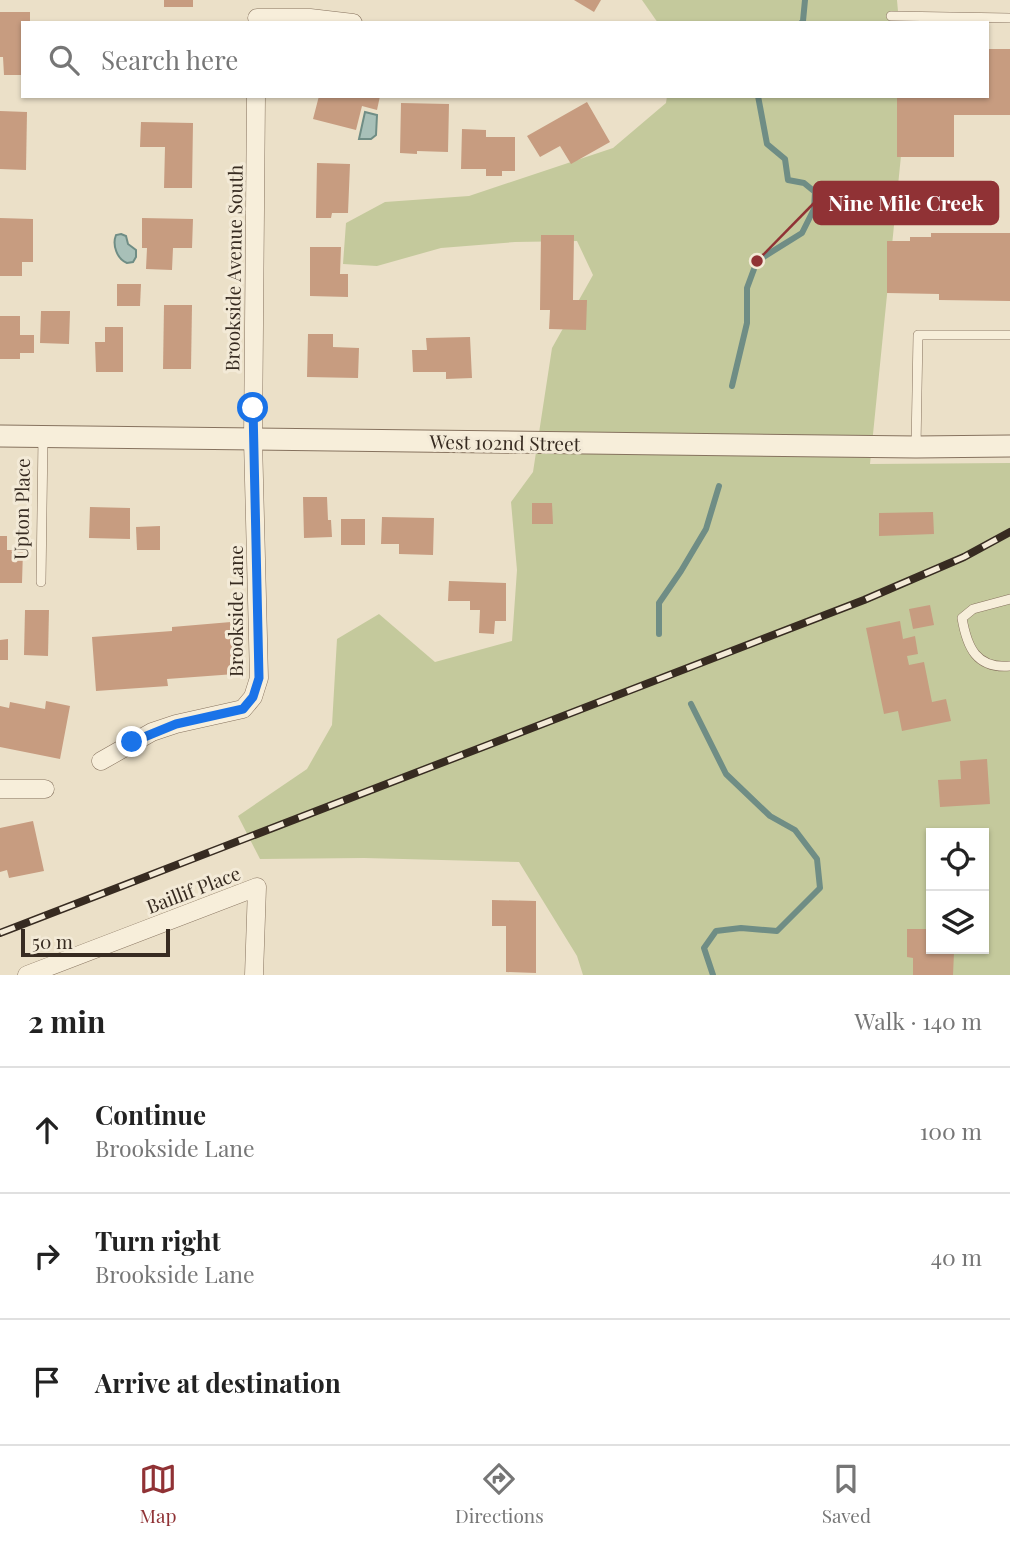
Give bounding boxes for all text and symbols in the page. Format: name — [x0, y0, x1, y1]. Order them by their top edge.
search box — [21, 21, 989, 98]
icon: search — [45, 41, 83, 79]
text: Search here — [101, 42, 238, 77]
street label: Brookside Avenue South — [218, 164, 248, 372]
callout: Nine Mile Creek — [814, 182, 998, 224]
text: Nine Mile Creek — [828, 188, 985, 216]
route start — [237, 392, 268, 423]
street label: West 102nd Street — [428, 428, 581, 456]
street label: Upton Place — [7, 458, 35, 560]
street label: Brookside Lane — [222, 545, 248, 677]
route end — [116, 726, 147, 757]
map controls — [926, 828, 989, 954]
button: locate — [926, 828, 989, 891]
street label: Baillif Place — [142, 859, 244, 919]
button: layers — [926, 891, 989, 954]
scale bar — [21, 926, 170, 958]
text: 50 m — [32, 928, 73, 954]
text: 2 min — [28, 1001, 105, 1041]
text: Walk · 140 m — [855, 1005, 982, 1036]
text: Continue — [95, 1097, 206, 1132]
icon: ahead — [28, 1111, 66, 1149]
text: 100 m — [920, 1115, 982, 1146]
text: Brookside Lane — [95, 1132, 255, 1163]
text: Turn right — [95, 1223, 221, 1258]
icon: right — [28, 1237, 66, 1275]
text: 40 m — [931, 1241, 982, 1272]
text: Brookside Lane — [95, 1258, 255, 1289]
icon: arrive — [28, 1363, 66, 1401]
text: Arrive at destination — [95, 1365, 341, 1400]
tab: Map — [139, 1460, 177, 1528]
tab: Directions — [455, 1460, 544, 1528]
tab: Saved — [822, 1460, 871, 1528]

